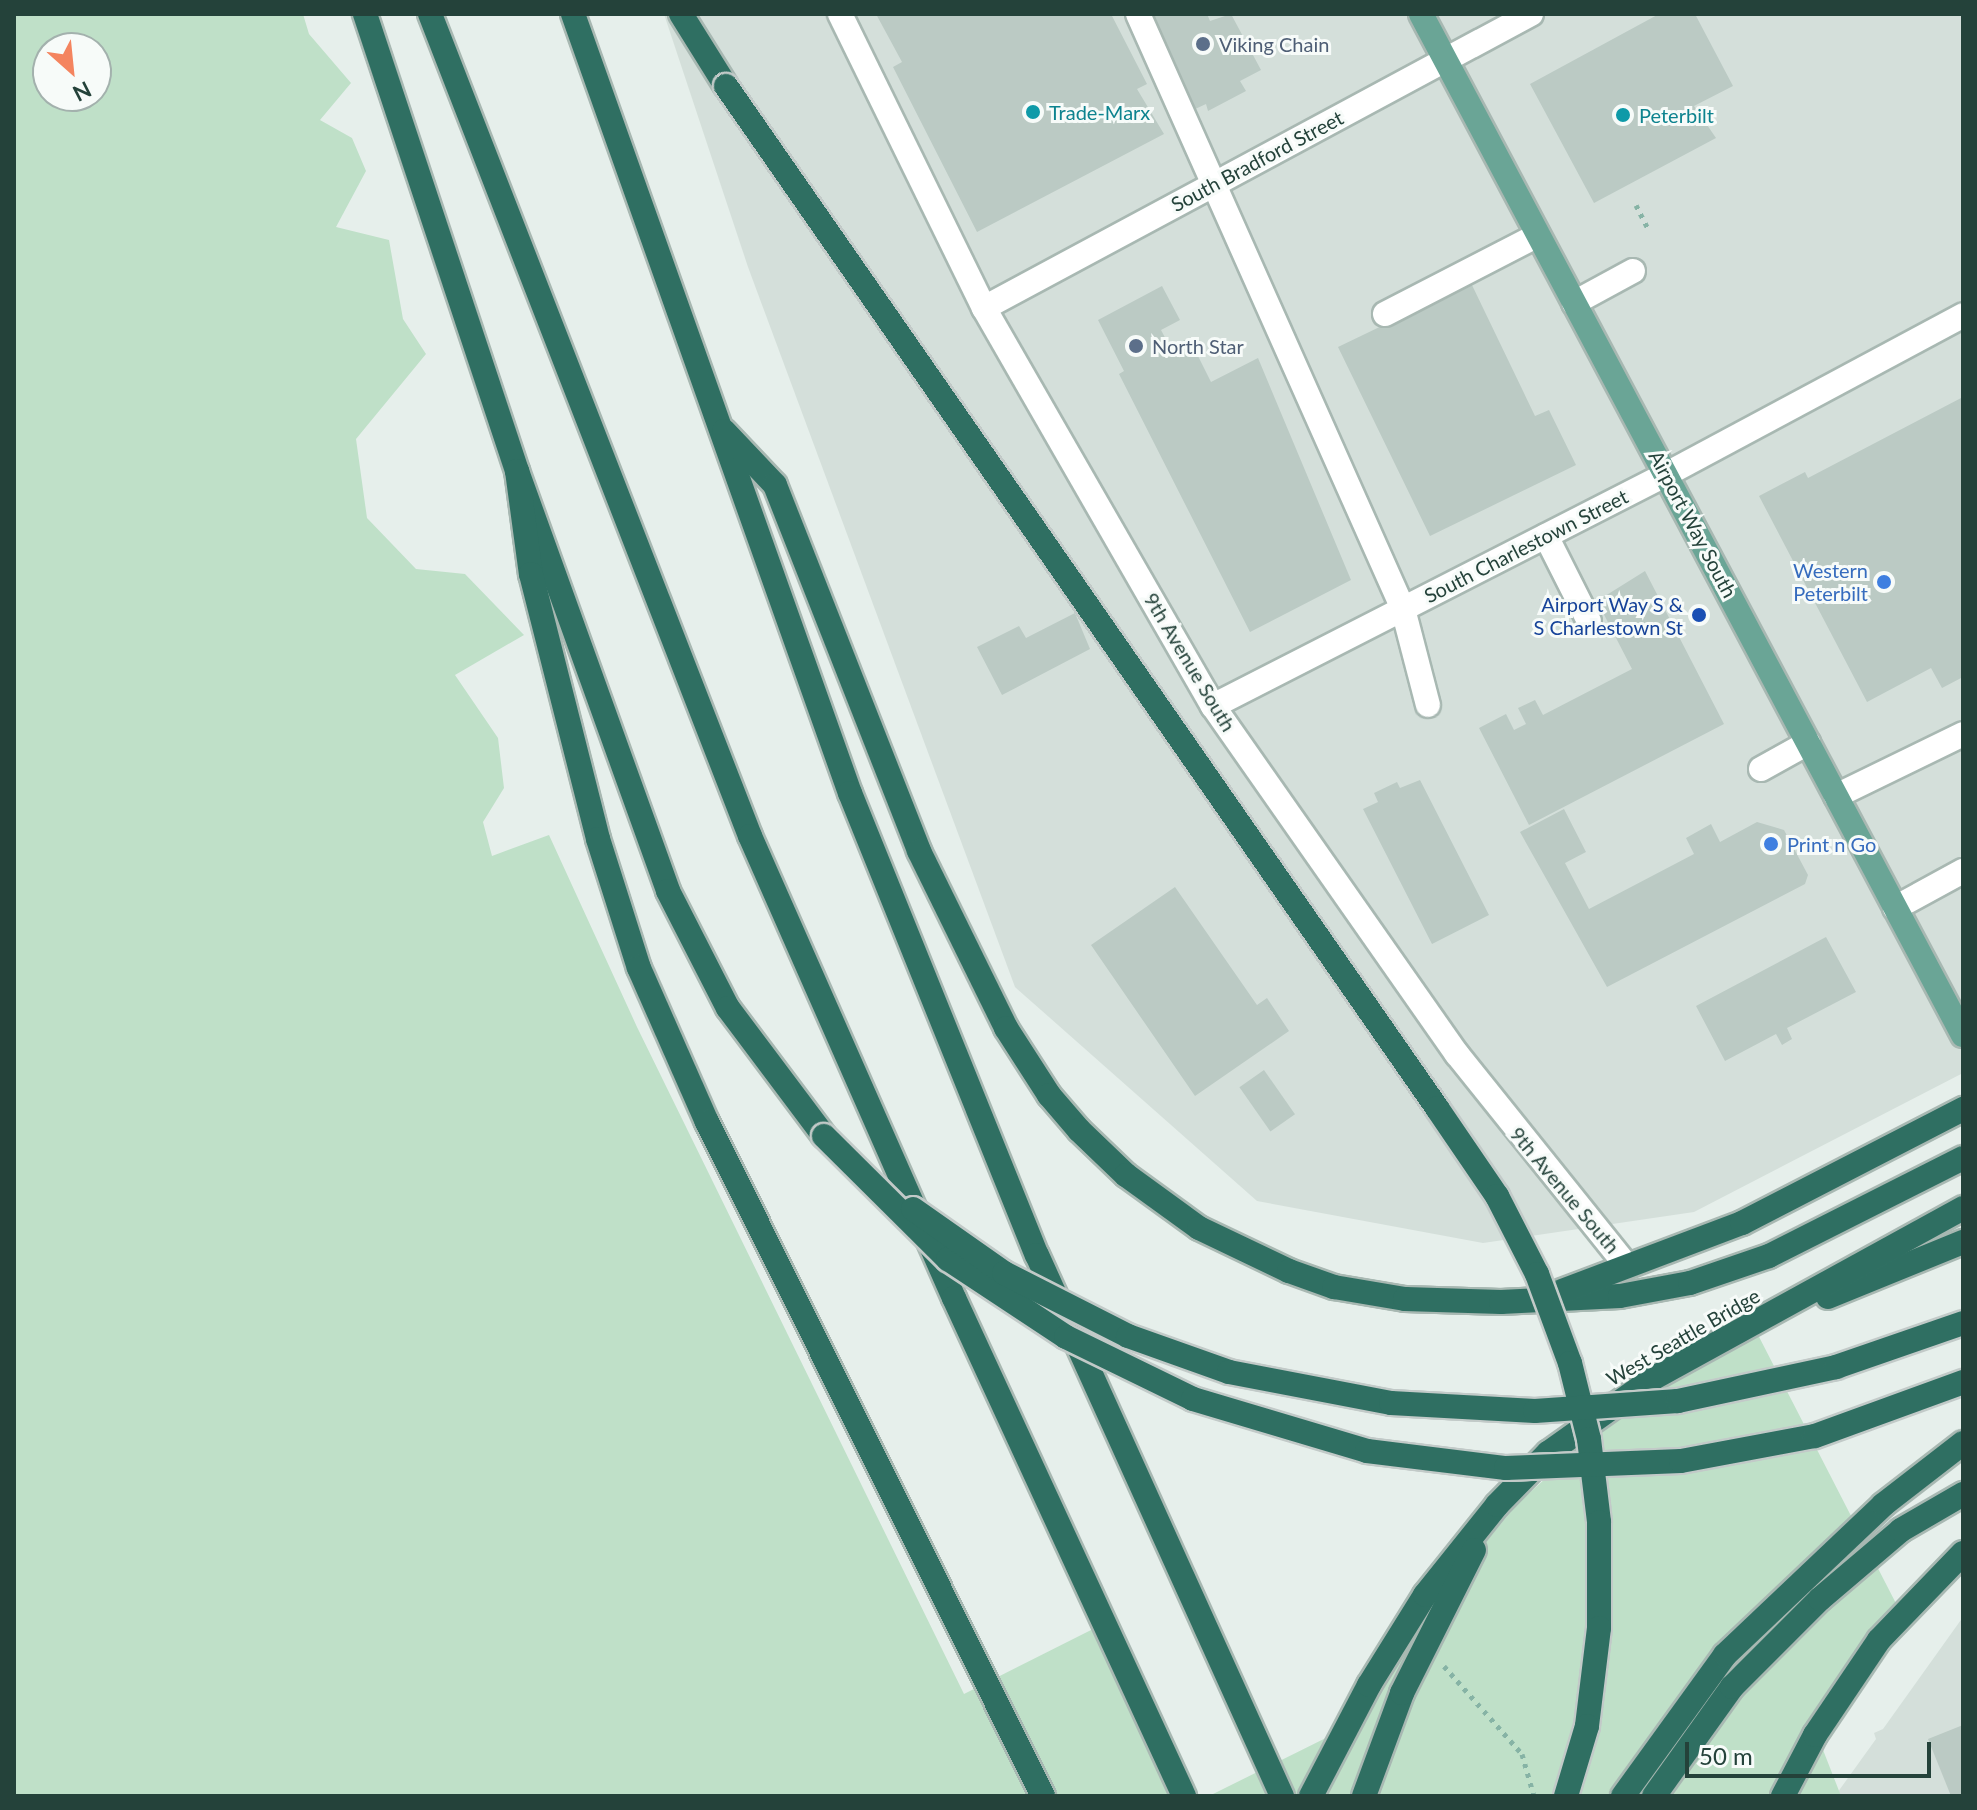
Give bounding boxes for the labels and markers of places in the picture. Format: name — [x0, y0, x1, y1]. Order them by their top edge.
place label: Viking Chain — [1219, 32, 1329, 56]
marker: Viking Chain — [1194, 35, 1212, 53]
place label: Trade-Marx — [1049, 100, 1150, 124]
marker: Trade-Marx — [1024, 103, 1042, 121]
place label: Peterbilt — [1639, 103, 1714, 127]
marker: Peterbilt — [1614, 106, 1632, 124]
place label: North Star — [1152, 334, 1244, 358]
marker: North Star — [1127, 337, 1145, 355]
place label: Western Peterbilt — [1793, 558, 1868, 605]
marker: Western Peterbilt — [1875, 573, 1893, 591]
place label: Airport Way S & S Charlestown St — [1533, 592, 1683, 639]
marker: Airport Way S & S Charlestown St — [1690, 606, 1708, 624]
place label: Print n Go — [1787, 832, 1876, 856]
marker: Print n Go — [1762, 835, 1780, 853]

